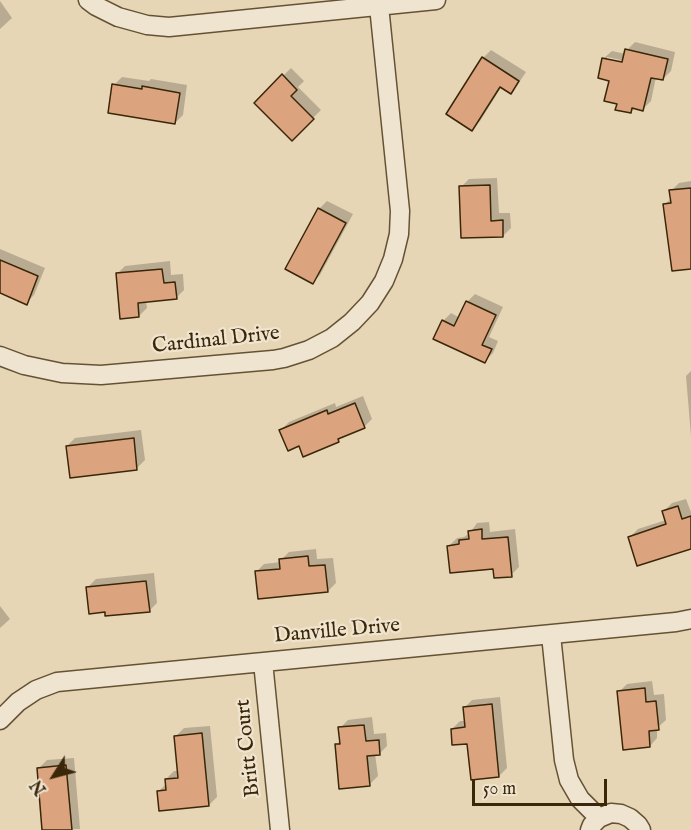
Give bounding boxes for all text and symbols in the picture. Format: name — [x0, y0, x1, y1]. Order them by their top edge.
street label: Cardinal Drive — [151, 322, 281, 360]
street label: Danville Drive — [273, 614, 401, 650]
street label: Britt Court — [231, 698, 267, 798]
north arrow — [24, 746, 84, 806]
scale bar — [475, 767, 610, 805]
text: N — [27, 775, 52, 798]
text: 50 m — [483, 778, 516, 801]

